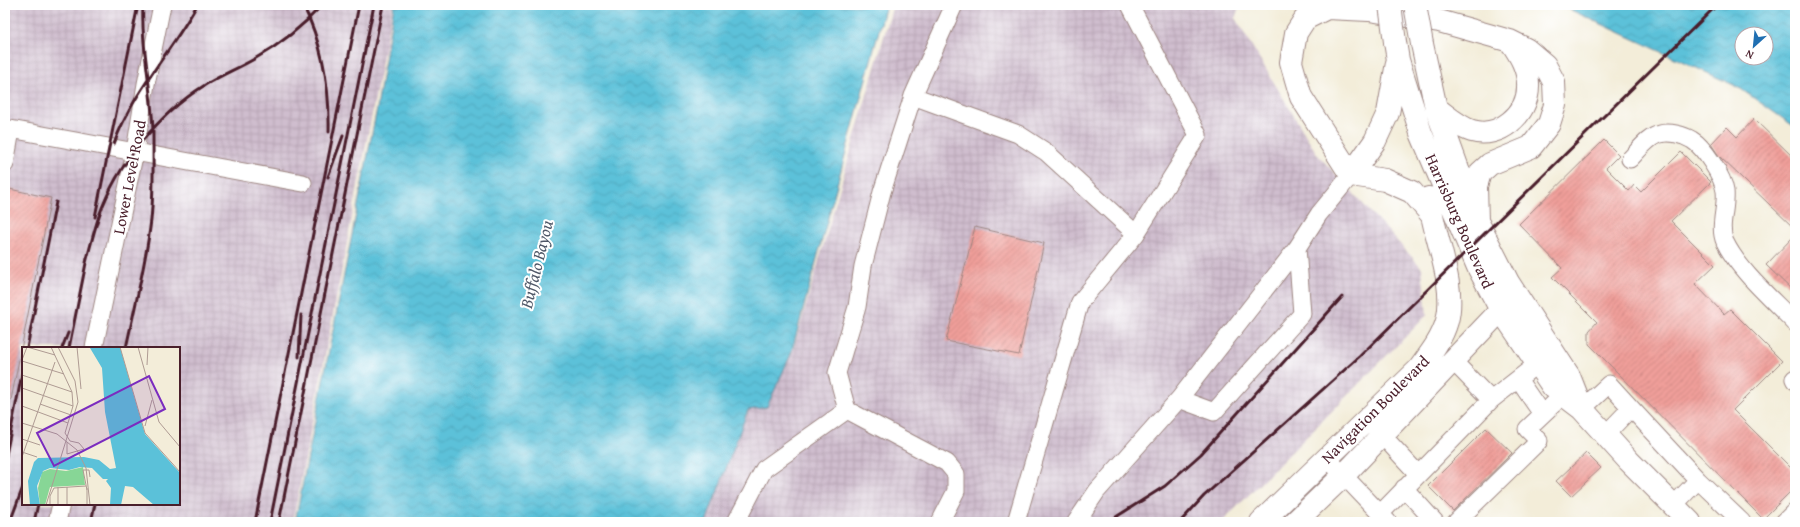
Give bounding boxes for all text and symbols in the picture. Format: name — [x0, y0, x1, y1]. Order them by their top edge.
north arrow — [1734, 26, 1774, 66]
text: N — [1742, 46, 1756, 64]
street label: Lower Level Road — [106, 117, 152, 236]
street label: Harrisburg Boulevard — [1419, 150, 1501, 293]
water label: Buffalo Bayou — [513, 217, 559, 312]
inset map — [22, 347, 180, 505]
street label: Navigation Boulevard — [1315, 349, 1435, 469]

